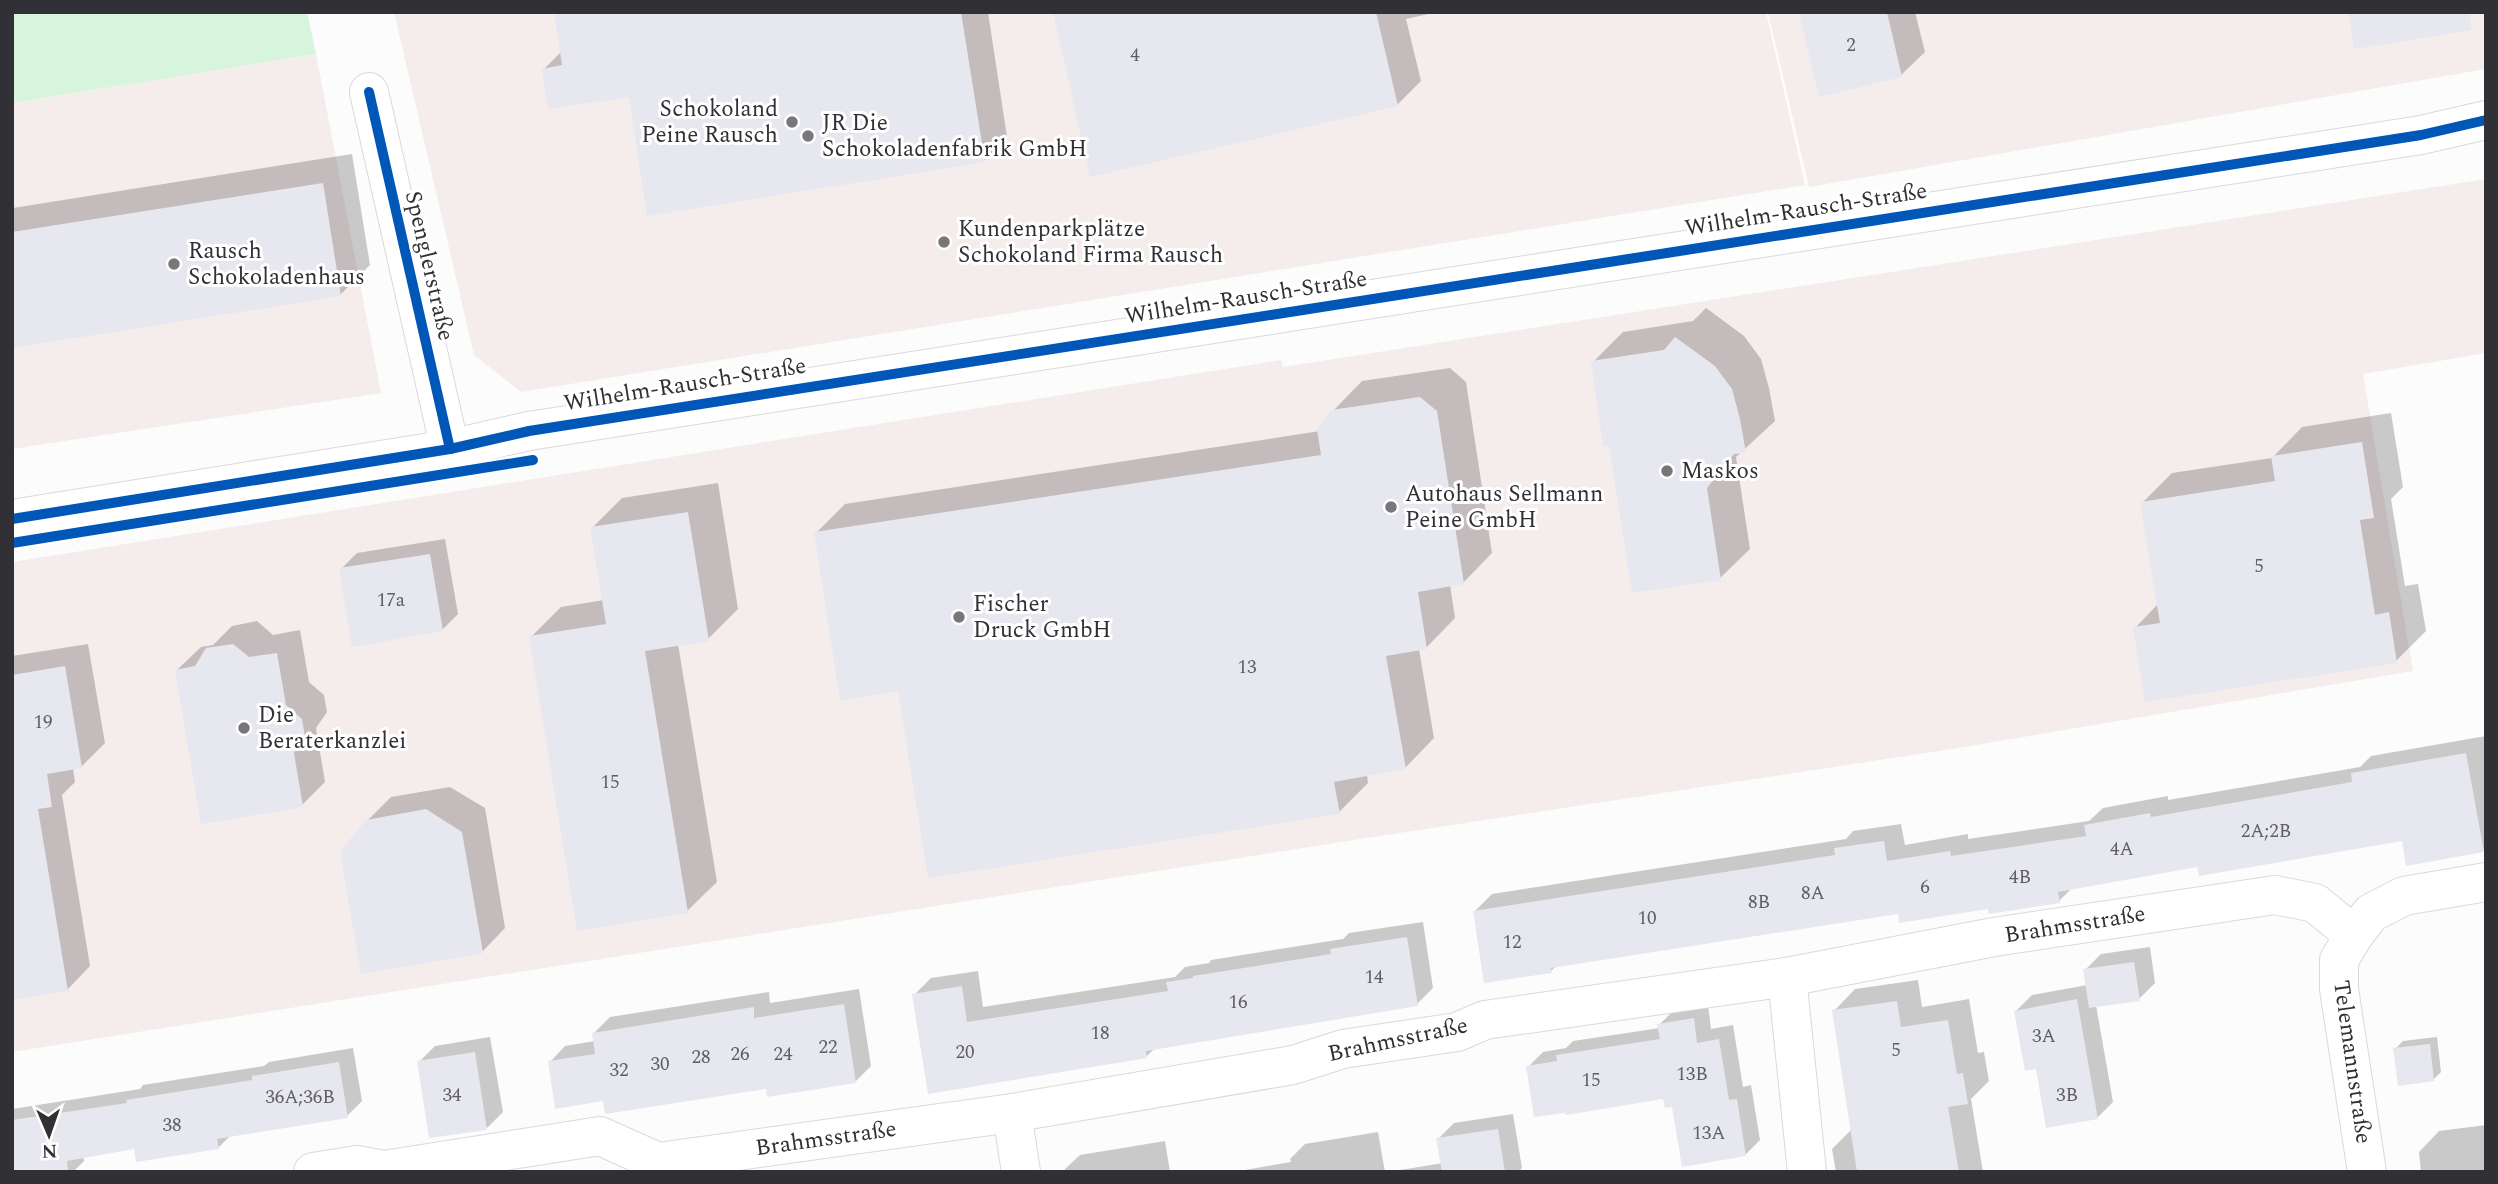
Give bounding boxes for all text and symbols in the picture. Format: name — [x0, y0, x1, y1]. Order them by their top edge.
house number: 2 — [1846, 31, 1856, 60]
house number: 4 — [1130, 41, 1140, 70]
place label: Schokoland Peine Rausch — [641, 92, 778, 153]
place label: JR Die Schokoladenfabrik GmbH — [822, 106, 1087, 167]
marker: Schokoland Peine Rausch — [784, 114, 800, 130]
marker: JR Die Schokoladenfabrik GmbH — [800, 128, 816, 144]
street label: Wilhelm-Rausch-Straße — [1682, 174, 1930, 246]
street label: Spenglerstraße — [395, 188, 463, 344]
place label: Kundenparkplätze Schokoland Firma Rausch — [958, 212, 1223, 273]
place label: Rausch Schokoladenhaus — [188, 234, 365, 295]
marker: Kundenparkplätze Schokoland Firma Rausch — [936, 234, 952, 250]
marker: Rausch Schokoladenhaus — [166, 256, 182, 272]
street label: Wilhelm-Rausch-Straße — [1122, 262, 1370, 334]
street label: Wilhelm-Rausch-Straße — [561, 349, 809, 421]
place label: Maskos — [1681, 454, 1759, 489]
marker: Maskos — [1659, 463, 1675, 479]
place label: Autohaus Sellmann Peine GmbH — [1405, 477, 1603, 538]
marker: Autohaus Sellmann Peine GmbH — [1383, 499, 1399, 515]
house number: 5 — [2254, 552, 2264, 581]
house number: 17a — [377, 586, 406, 615]
place label: Fischer Druck GmbH — [973, 587, 1111, 648]
marker: Fischer Druck GmbH — [951, 609, 967, 625]
house number: 13 — [1237, 653, 1257, 682]
place label: Die Beraterkanzlei — [258, 698, 406, 759]
house number: 19 — [33, 708, 53, 737]
marker: Die Beraterkanzlei — [236, 720, 252, 736]
house number: 15 — [600, 768, 620, 797]
house number: 2A;2B — [2241, 817, 2291, 846]
house number: 4A — [2110, 835, 2134, 864]
house number: 4B — [2009, 863, 2031, 892]
house number: 6 — [1920, 873, 1930, 902]
house number: 8A — [1801, 879, 1825, 908]
house number: 8B — [1748, 888, 1770, 917]
street label: Brahmsstraße — [2002, 897, 2148, 953]
house number: 10 — [1637, 904, 1657, 933]
house number: 12 — [1502, 928, 1522, 957]
house number: 14 — [1364, 963, 1384, 992]
street label: Telemannstraße — [2323, 978, 2381, 1146]
house number: 16 — [1228, 988, 1248, 1017]
street label: Brahmsstraße — [1325, 1008, 1471, 1072]
house number: 18 — [1090, 1019, 1110, 1048]
house number: 3A — [2032, 1022, 2056, 1051]
house number: 22 — [818, 1033, 838, 1062]
house number: 5 — [1891, 1036, 1901, 1065]
house number: 20 — [955, 1038, 975, 1067]
house number: 26 — [730, 1040, 750, 1069]
house number: 24 — [773, 1040, 793, 1069]
house number: 28 — [691, 1043, 711, 1072]
house number: 30 — [650, 1050, 670, 1079]
house number: 32 — [609, 1056, 629, 1085]
house number: 13B — [1676, 1060, 1708, 1089]
house number: 15 — [1581, 1066, 1601, 1095]
house number: 34 — [442, 1081, 462, 1110]
house number: 3B — [2056, 1081, 2078, 1110]
house number: 36A;36B — [265, 1083, 335, 1112]
north arrow — [14, 1100, 84, 1170]
house number: 38 — [162, 1111, 182, 1140]
street label: Brahmsstraße — [753, 1112, 899, 1166]
house number: 13A — [1692, 1119, 1726, 1148]
text: N — [41, 1136, 58, 1165]

